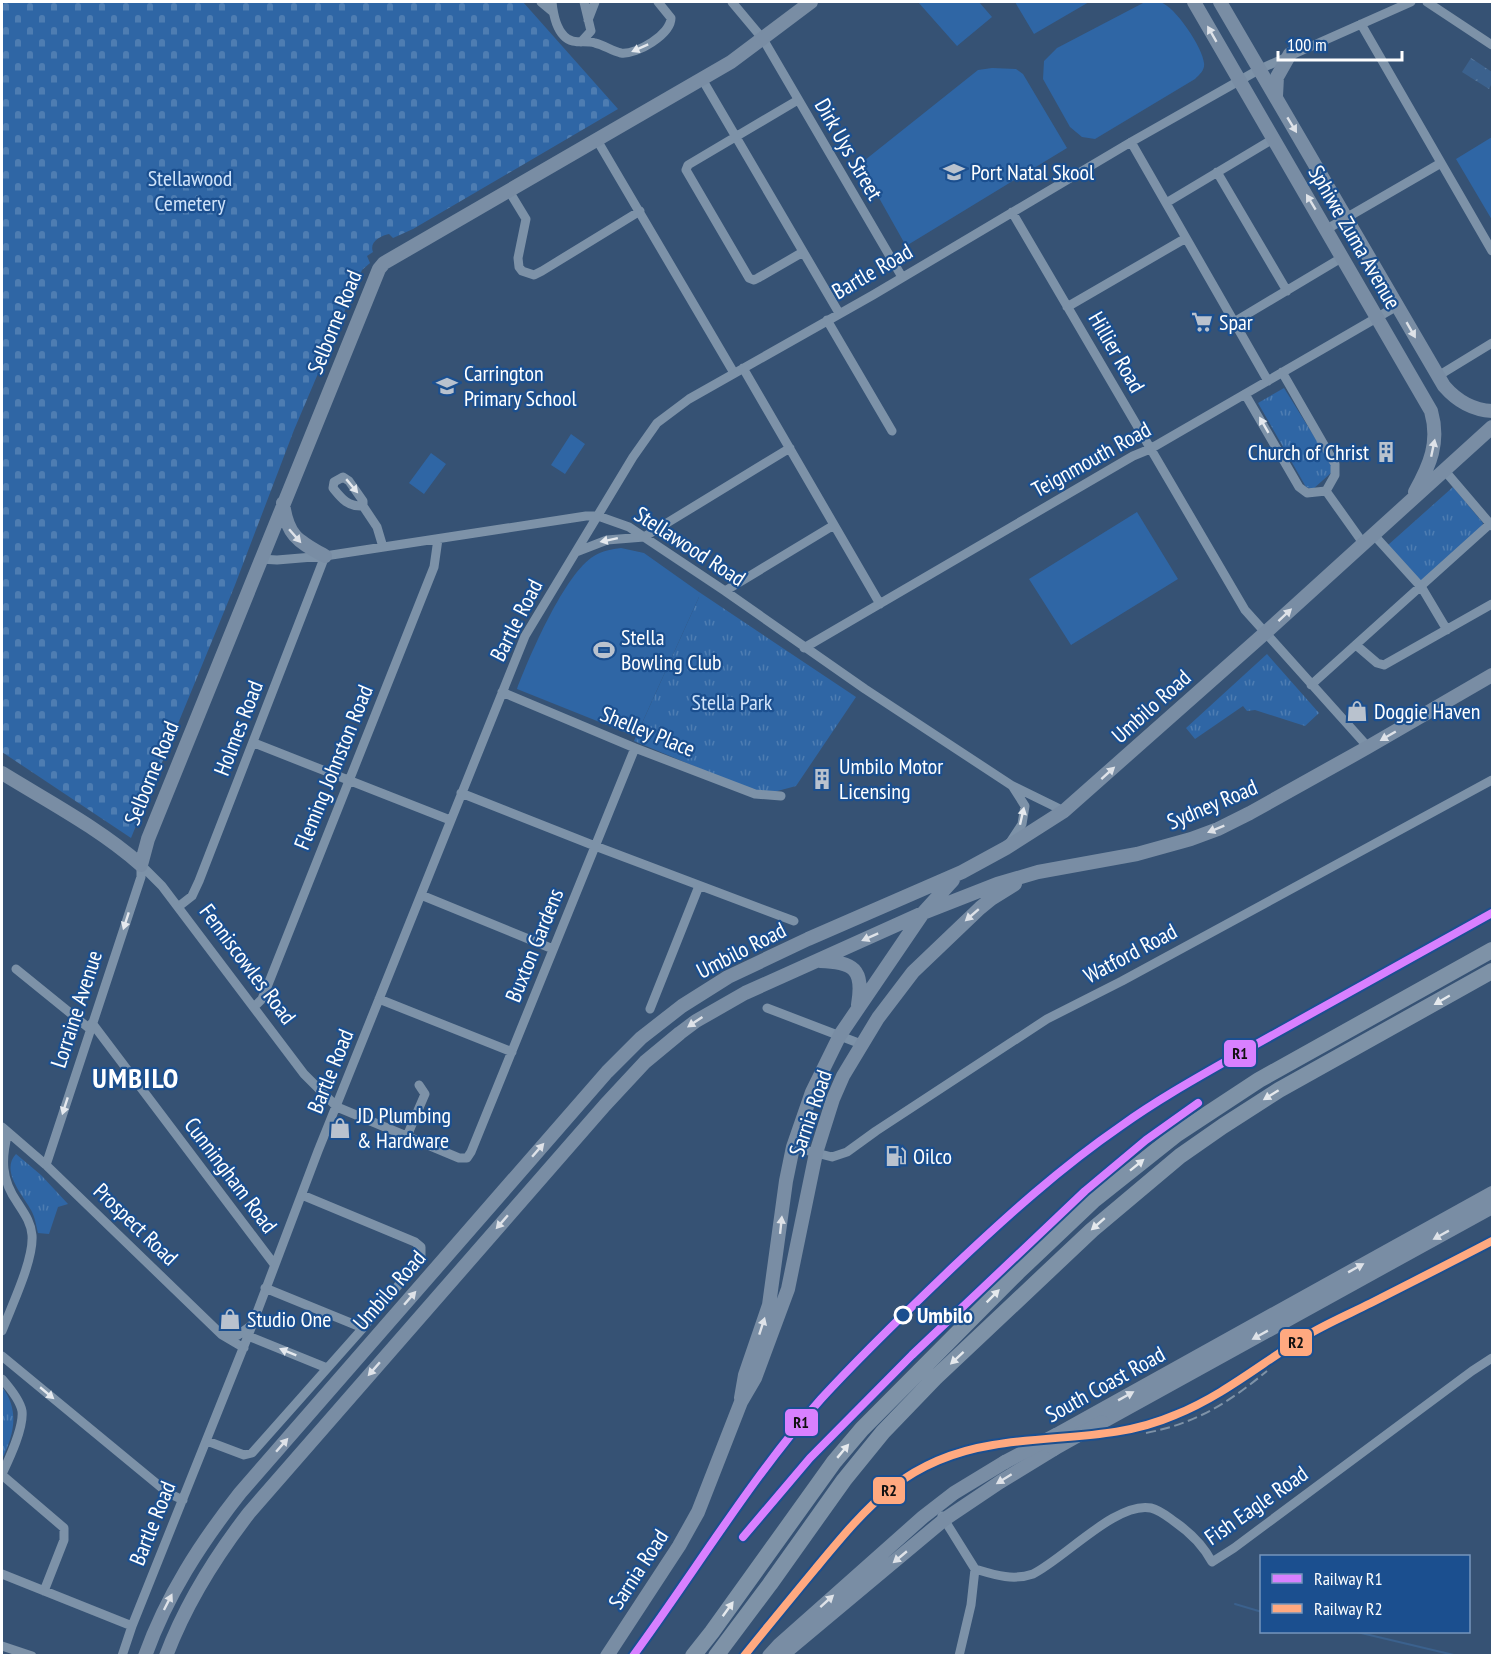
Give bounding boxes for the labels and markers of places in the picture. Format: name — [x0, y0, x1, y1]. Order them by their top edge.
place label: Port Natal Skool — [971, 158, 1095, 186]
school or university icon: Port Natal Skool — [942, 160, 966, 184]
place label: Spar — [1219, 308, 1253, 336]
supermarket icon: Spar — [1190, 310, 1214, 334]
place label: Carrington Primary School — [464, 359, 578, 412]
school or university icon: Carrington Primary School — [435, 374, 459, 398]
place label: Church of Christ — [1248, 438, 1369, 466]
building icon: Church of Christ — [1374, 440, 1398, 464]
place label: Stella Bowling Club — [621, 623, 722, 676]
sports icon: Stella Bowling Club — [592, 638, 616, 662]
place label: Doggie Haven — [1374, 697, 1480, 725]
shop icon: Doggie Haven — [1345, 699, 1369, 723]
place label: Umbilo Motor Licensing — [839, 752, 943, 805]
building icon: Umbilo Motor Licensing — [810, 767, 834, 791]
place label: JD Plumbing & Hardware — [356, 1101, 451, 1154]
shop icon: JD Plumbing & Hardware — [328, 1116, 352, 1140]
place label: Oilco — [913, 1142, 952, 1170]
fuel station icon: Oilco — [884, 1144, 908, 1168]
place label: Umbilo — [917, 1301, 973, 1329]
place label: Studio One — [247, 1305, 331, 1333]
marker: Umbilo — [894, 1306, 912, 1324]
shop icon: Studio One — [218, 1307, 242, 1331]

